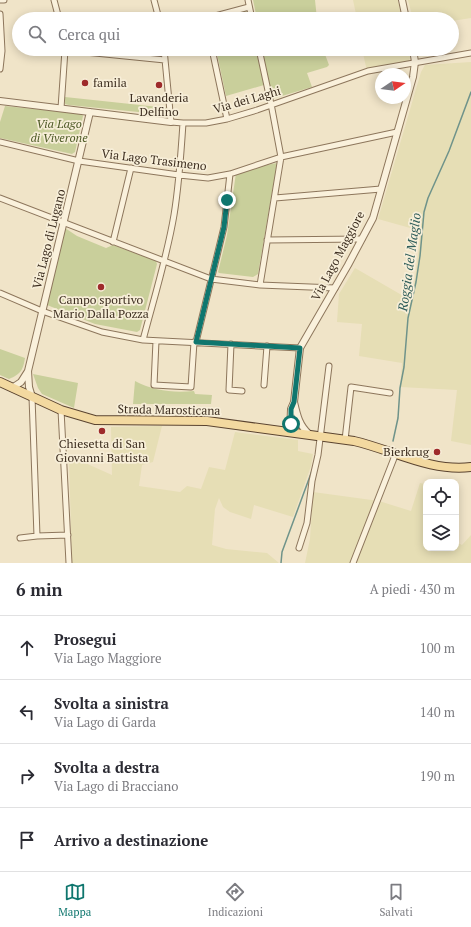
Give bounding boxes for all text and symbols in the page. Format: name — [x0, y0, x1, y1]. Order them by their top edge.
search box — [12, 12, 459, 56]
icon: search — [26, 23, 48, 45]
text: Cerca qui — [58, 24, 120, 44]
north arrow — [375, 68, 411, 104]
place label: famila — [93, 75, 127, 90]
marker: famila — [80, 78, 90, 88]
marker: Lavanderia Delfino — [154, 80, 164, 90]
street label: Via dei Laghi — [211, 83, 283, 116]
place label: Lavanderia Delfino — [130, 90, 188, 119]
park label: Via Lago di Viverone — [30, 116, 88, 145]
street label: Via Lago Trasimeno — [101, 146, 208, 173]
street label: Via Lago di Lugano — [29, 187, 68, 290]
route end — [218, 191, 236, 209]
street label: Via Lago Maggiore — [308, 208, 367, 303]
water label: Roggia del Maglio — [393, 211, 425, 313]
marker: Campo sportivo Mario Dalla Pozza — [96, 282, 106, 292]
place label: Campo sportivo Mario Dalla Pozza — [53, 292, 149, 321]
street label: Strada Marosticana — [117, 401, 221, 418]
route start — [282, 415, 300, 433]
marker: Chiesetta di San Giovanni Battista — [97, 426, 107, 436]
place label: Chiesetta di San Giovanni Battista — [56, 436, 148, 465]
place label: Bierkrug — [383, 444, 430, 459]
marker: Bierkrug — [432, 447, 442, 457]
map controls — [423, 479, 459, 551]
button: locate — [423, 479, 459, 515]
button: layers — [423, 515, 459, 551]
text: 6 min — [16, 578, 63, 601]
text: A piedi · 430 m — [370, 580, 455, 598]
text: Prosegui — [54, 629, 117, 649]
icon: ahead — [16, 637, 38, 659]
text: 100 m — [420, 639, 455, 657]
text: Via Lago Maggiore — [54, 649, 162, 667]
text: Svolta a sinistra — [54, 693, 169, 713]
icon: left — [16, 701, 38, 723]
text: 140 m — [420, 703, 455, 721]
text: Via Lago di Garda — [54, 713, 156, 731]
text: Svolta a destra — [54, 757, 160, 777]
icon: right — [16, 765, 38, 787]
text: 190 m — [420, 767, 455, 785]
text: Via Lago di Bracciano — [54, 777, 179, 795]
icon: arrive — [16, 829, 38, 851]
text: Arrivo a destinazione — [54, 830, 208, 850]
tab: Mappa — [58, 881, 91, 919]
tab: Indicazioni — [208, 881, 263, 919]
tab: Salvati — [379, 881, 413, 919]

